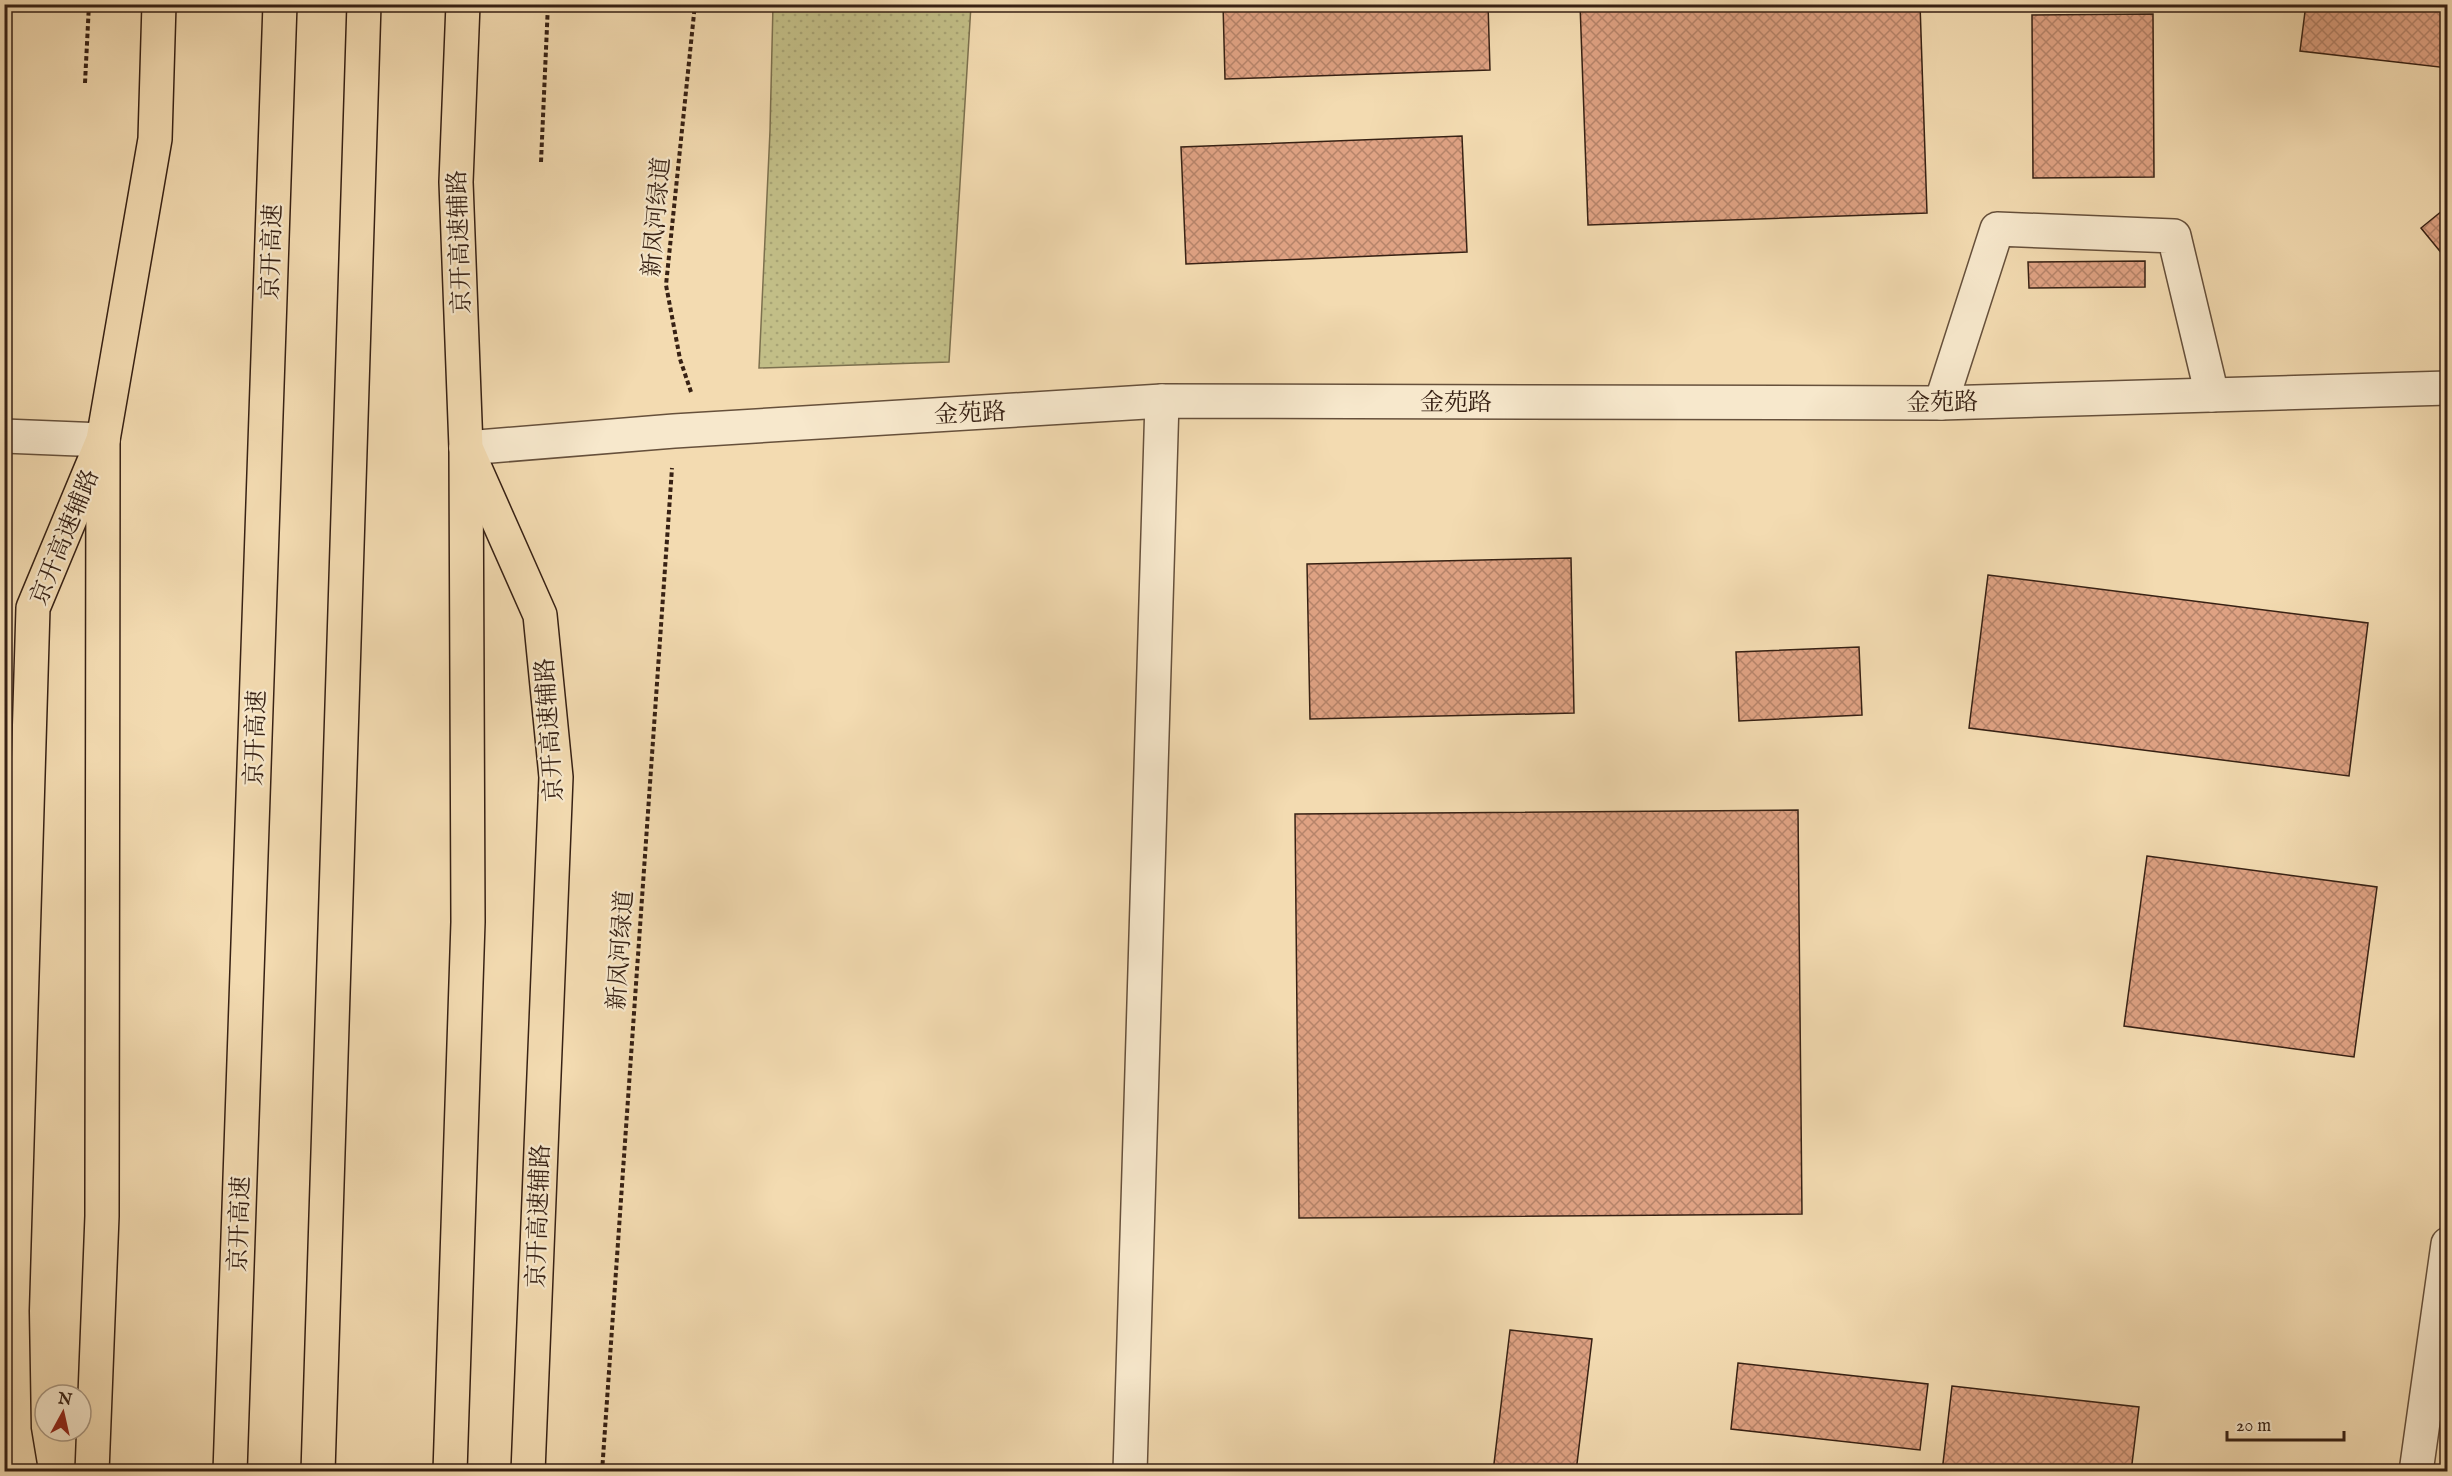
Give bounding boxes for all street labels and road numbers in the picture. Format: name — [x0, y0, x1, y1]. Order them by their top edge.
street label: 新凤河绿道 — [637, 156, 678, 278]
street label: 京开高速辅路 — [442, 169, 479, 314]
street label: 京开高速 — [255, 204, 290, 301]
street label: 金苑路 — [1906, 387, 1978, 420]
street label: 金苑路 — [1420, 388, 1492, 419]
street label: 金苑路 — [933, 397, 1007, 432]
street label: 京开高速辅路 — [24, 465, 107, 610]
street label: 京开高速辅路 — [530, 657, 571, 803]
street label: 京开高速 — [239, 690, 274, 787]
street label: 新凤河绿道 — [602, 889, 641, 1011]
street label: 京开高速辅路 — [521, 1144, 558, 1289]
street label: 京开高速 — [223, 1176, 258, 1273]

